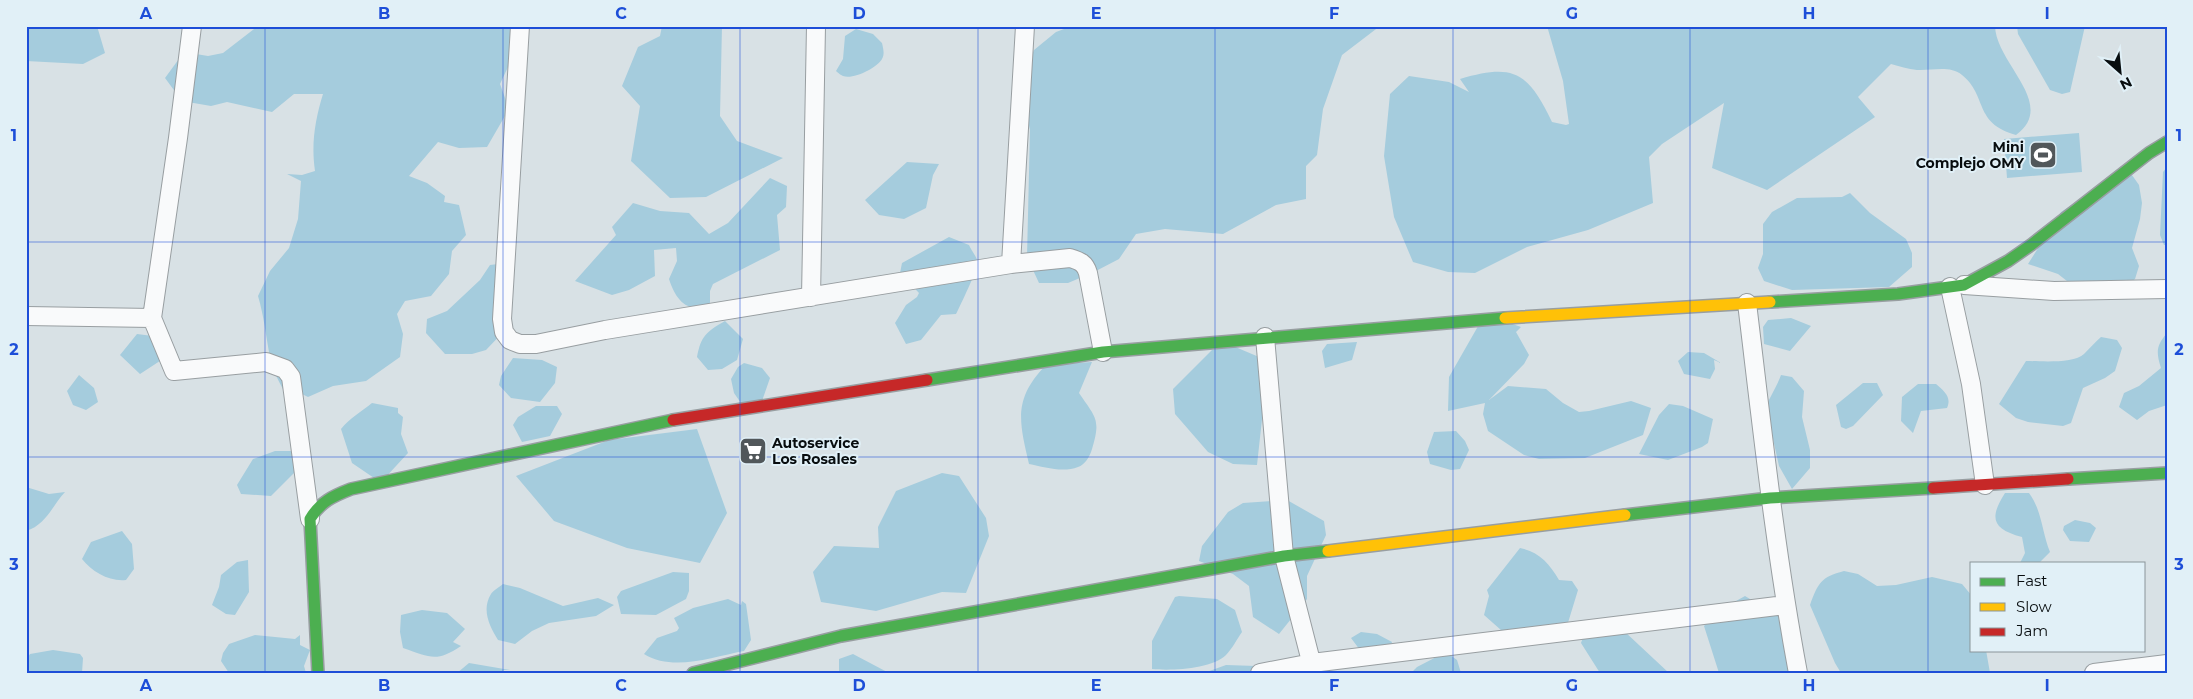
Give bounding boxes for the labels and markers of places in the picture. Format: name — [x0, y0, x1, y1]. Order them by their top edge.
place label: Mini Complejo OMY — [1916, 138, 2025, 172]
sports icon: Mini Complejo OMY — [2028, 140, 2058, 170]
place label: Autoservice Los Rosales — [771, 434, 860, 468]
supermarket icon: Autoservice Los Rosales — [738, 436, 768, 466]

